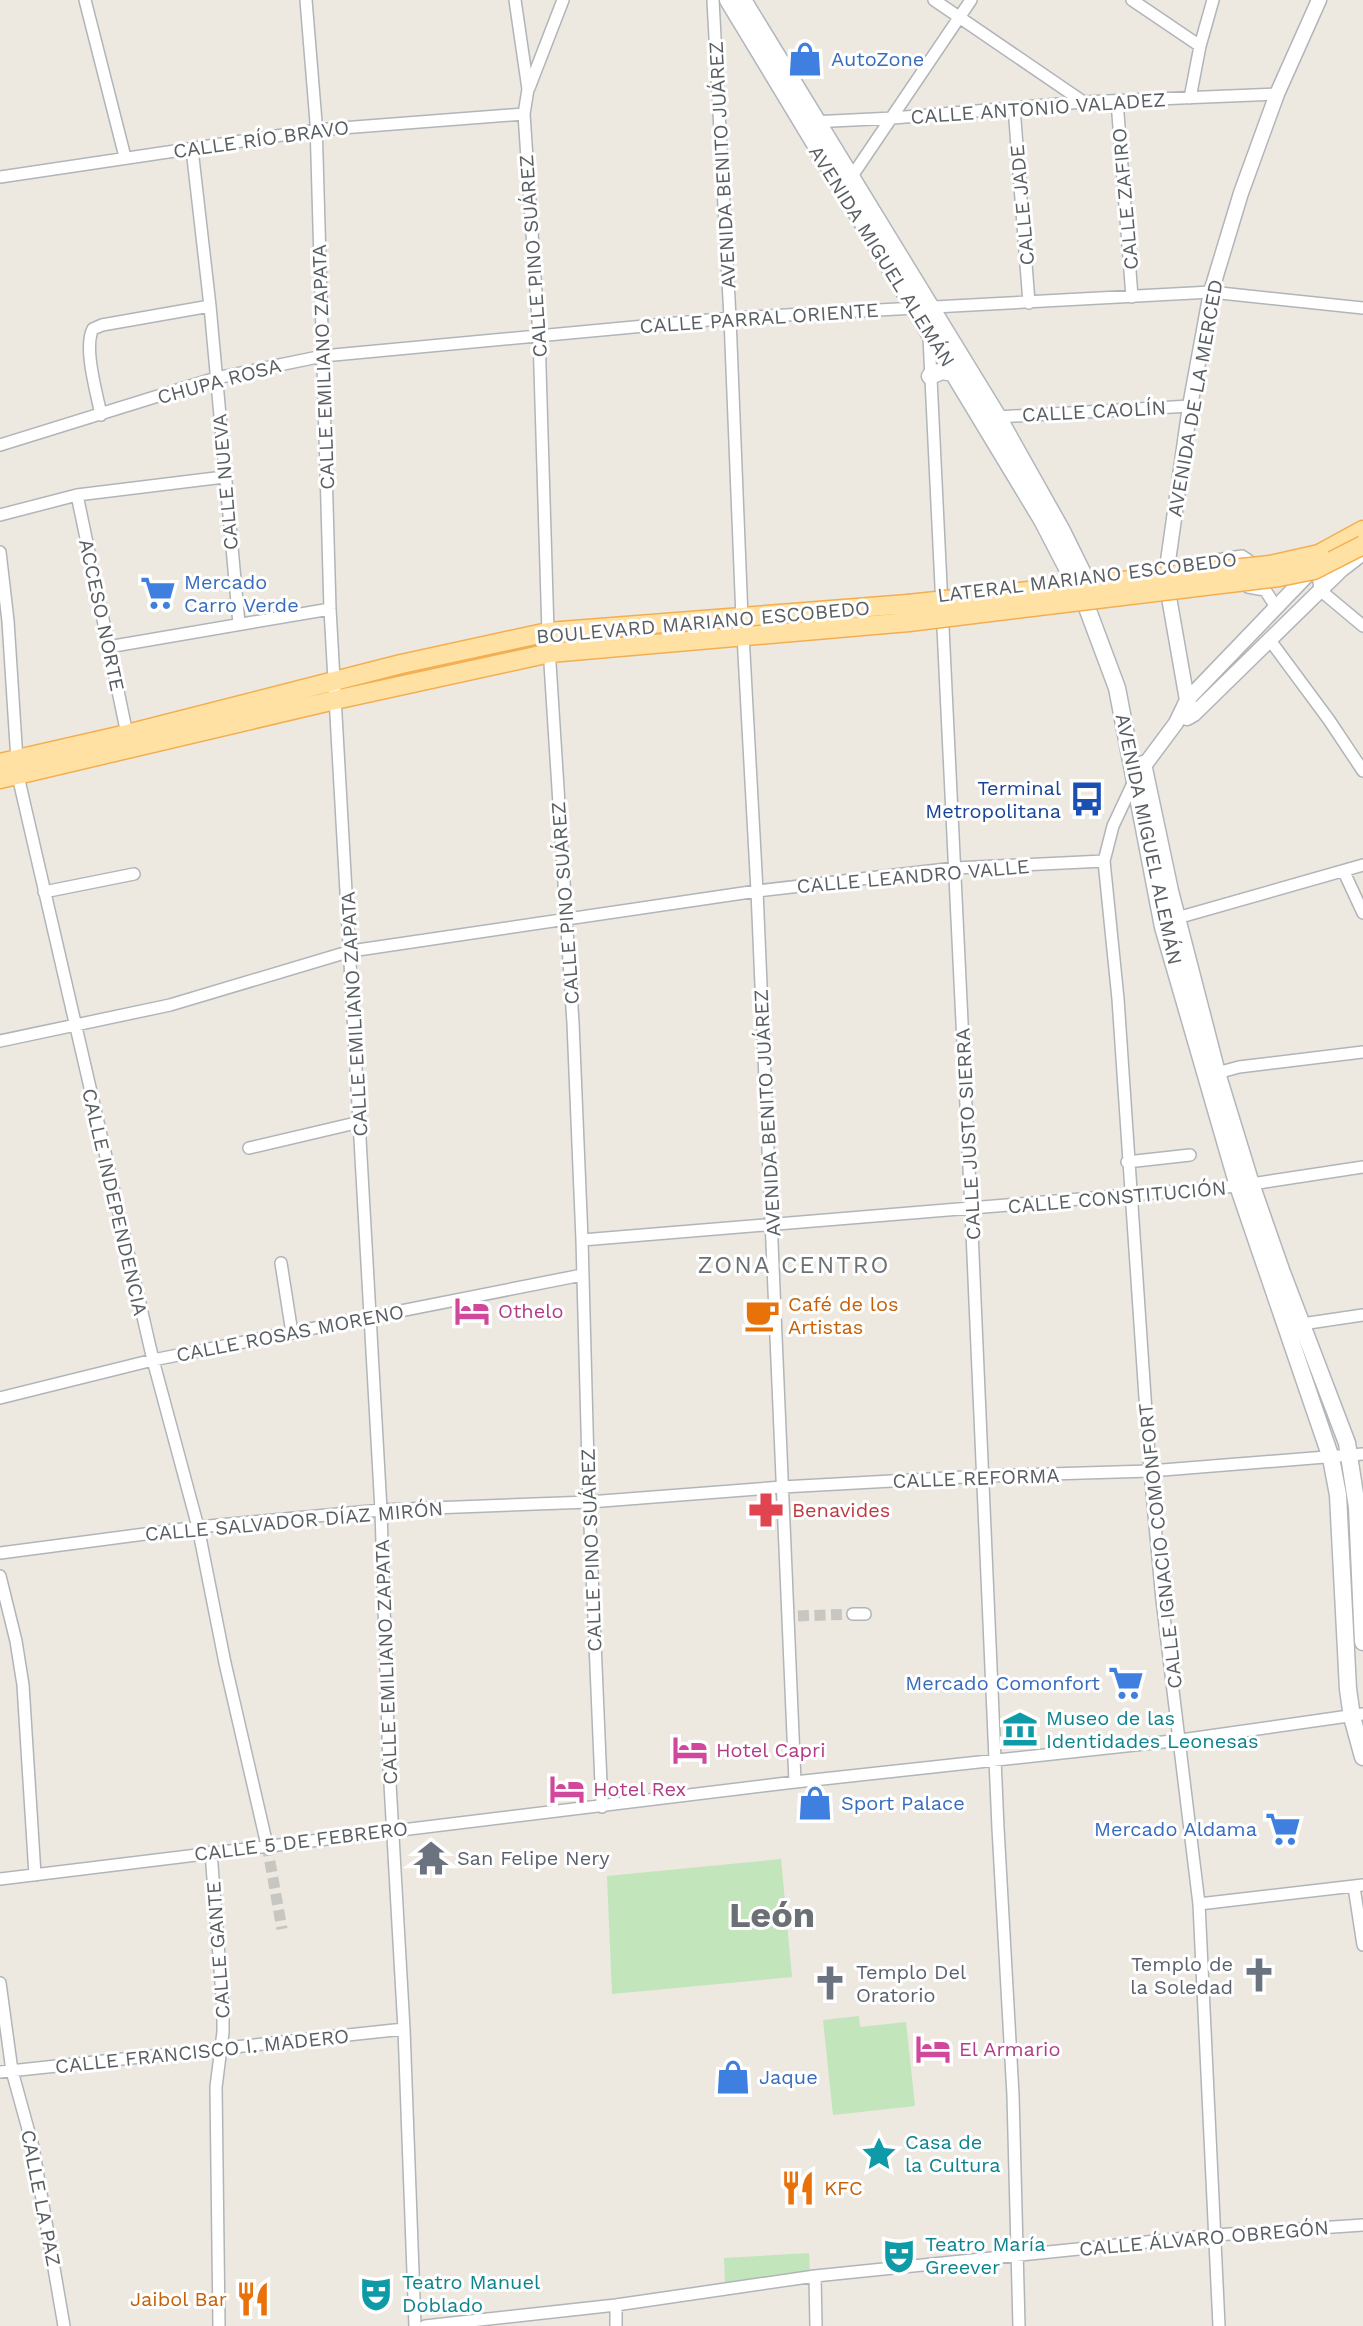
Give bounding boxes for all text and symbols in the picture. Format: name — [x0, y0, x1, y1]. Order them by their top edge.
shop icon: AutoZone — [786, 40, 824, 78]
street label: AVENIDA BENITO JUÁREZ — [704, 41, 740, 289]
place label: AutoZone — [831, 47, 924, 71]
street label: CALLE ANTONIO VALADEZ — [910, 87, 1166, 129]
street label: CALLE RÍO BRAVO — [171, 115, 351, 163]
street label: CALLE ZAFIRO — [1107, 127, 1143, 271]
street label: AVENIDA MIGUEL ALEMÁN — [804, 141, 960, 371]
street label: CALLE JADE — [1005, 144, 1039, 266]
street label: CALLE PINO SUÁREZ — [514, 154, 552, 358]
street label: CALLE EMILIANO ZAPATA — [307, 244, 339, 490]
street label: AVENIDA DE LA MERCED — [1162, 277, 1228, 519]
street label: CALLE PARRAL ORIENTE — [639, 298, 879, 338]
street label: CHUPA ROSA — [155, 353, 283, 409]
street label: CALLE CAOLÍN — [1021, 395, 1167, 427]
street label: CALLE NUEVA — [207, 413, 243, 551]
street label: ACCESO NORTE — [74, 537, 130, 693]
street label: LATERAL MARIANO ESCOBEDO — [936, 547, 1238, 607]
place label: Mercado Carro Verde — [184, 570, 299, 617]
supermarket icon: Mercado Carro Verde — [139, 574, 177, 612]
street label: BOULEVARD MARIANO ESCOBEDO — [535, 595, 871, 649]
street label: AVENIDA MIGUEL ALEMÁN — [1111, 711, 1187, 967]
place label: Terminal Metropolitana — [925, 776, 1061, 823]
bus stop icon: Terminal Metropolitana — [1068, 780, 1106, 818]
street label: CALLE PINO SUÁREZ — [546, 801, 584, 1005]
street label: CALLE LEANDRO VALLE — [796, 854, 1030, 898]
street label: CALLE EMILIANO ZAPATA — [336, 891, 372, 1137]
street label: AVENIDA BENITO JUÁREZ — [749, 989, 785, 1237]
street label: CALLE JUSTO SIERRA — [950, 1027, 986, 1241]
street label: CALLE INDEPENDENCIA — [77, 1086, 153, 1318]
street label: CALLE CONSTITUCIÓN — [1007, 1175, 1227, 1219]
district label: ZONA CENTRO — [697, 1251, 891, 1279]
hotel icon: Othelo — [453, 1292, 491, 1330]
place label: Café de los Artistas — [788, 1292, 898, 1339]
cafe icon: Café de los Artistas — [743, 1296, 781, 1334]
street label: CALLE ROSAS MORENO — [174, 1299, 406, 1367]
place label: Othelo — [498, 1299, 563, 1323]
street label: CALLE IGNACIO COMONFORT — [1133, 1402, 1187, 1690]
street label: CALLE PINO SUÁREZ — [575, 1448, 607, 1652]
street label: CALLE REFORMA — [892, 1463, 1060, 1493]
pharmacy icon: Benavides — [747, 1491, 785, 1529]
street label: CALLE SALVADOR DÍAZ MIRÓN — [144, 1496, 444, 1546]
place label: Benavides — [792, 1498, 890, 1522]
street label: CALLE EMILIANO ZAPATA — [370, 1539, 402, 1785]
supermarket icon: Mercado Comonfort — [1107, 1664, 1145, 1702]
place label: Mercado Comonfort — [905, 1671, 1101, 1695]
place label: Museo de las Identidades Leonesas — [1046, 1706, 1259, 1753]
museum icon: Museo de las Identidades Leonesas — [1001, 1710, 1039, 1748]
hotel icon: Hotel Capri — [671, 1731, 709, 1769]
place label: Hotel Capri — [716, 1738, 826, 1762]
hotel icon: Hotel Rex — [548, 1770, 586, 1808]
place label: Hotel Rex — [593, 1777, 686, 1801]
shop icon: Sport Palace — [796, 1784, 834, 1822]
place label: Sport Palace — [841, 1791, 965, 1815]
supermarket icon: Mercado Aldama — [1264, 1810, 1302, 1848]
street label: CALLE 5 DE FEBRERO — [193, 1816, 409, 1866]
place label: Mercado Aldama — [1094, 1817, 1257, 1841]
temple icon: San Felipe Nery — [412, 1839, 450, 1877]
place label: San Felipe Nery — [457, 1846, 610, 1870]
street label: CALLE GANTE — [201, 1881, 235, 2019]
district label: León — [729, 1894, 815, 1936]
place label: Templo de la Soledad — [1130, 1952, 1233, 1999]
church icon: Templo de la Soledad — [1240, 1956, 1278, 1994]
place label: Templo Del Oratorio — [856, 1960, 966, 2007]
church icon: Templo Del Oratorio — [811, 1964, 849, 2002]
street label: CALLE FRANCISCO I. MADERO — [54, 2024, 350, 2078]
hotel icon: El Armario — [914, 2030, 952, 2068]
place label: El Armario — [959, 2037, 1060, 2061]
shop icon: Jaque — [714, 2058, 752, 2096]
place label: Jaque — [759, 2065, 818, 2089]
street label: CALLE LA PAZ — [16, 2128, 66, 2268]
place label: Casa de la Cultura — [905, 2130, 1001, 2177]
place icon: Casa de la Cultura — [860, 2135, 898, 2173]
restaurant icon: KFC — [779, 2169, 817, 2207]
place label: KFC — [824, 2176, 863, 2200]
street label: CALLE ÁLVARO OBREGÓN — [1078, 2215, 1330, 2261]
place label: Teatro María Greever — [925, 2232, 1045, 2279]
theatre icon: Teatro María Greever — [880, 2237, 918, 2275]
place label: Teatro Manuel Doblado — [402, 2270, 540, 2317]
theatre icon: Teatro Manuel Doblado — [357, 2275, 395, 2313]
restaurant icon: Jaibol Bar — [234, 2280, 272, 2318]
place label: Jaibol Bar — [130, 2287, 227, 2311]

